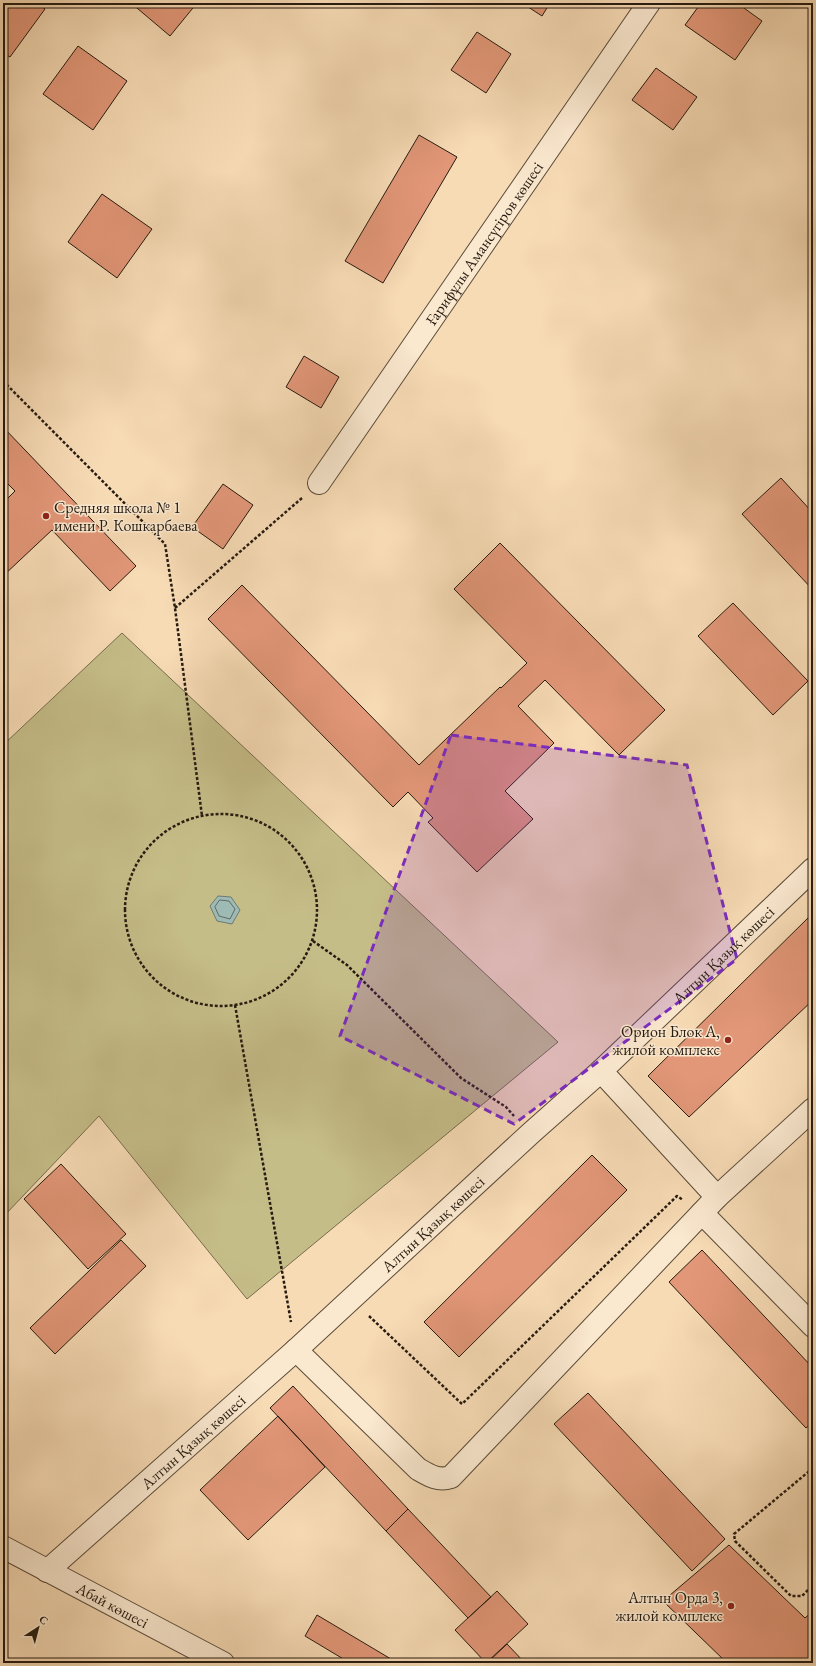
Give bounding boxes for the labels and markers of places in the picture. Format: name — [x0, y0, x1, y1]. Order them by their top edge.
place label: Средняя школа № 1 имени Р. Кошкарбаева — [54, 497, 198, 536]
marker: Средняя школа № 1 имени Р. Кошкарбаева — [41, 511, 51, 521]
place label: Орион Блок А, жилой комплекс — [612, 1021, 720, 1060]
marker: Орион Блок А, жилой комплекс — [723, 1035, 733, 1045]
place label: Алтын Орда 3, жилой комплекс — [615, 1587, 723, 1626]
marker: Алтын Орда 3, жилой комплекс — [726, 1601, 736, 1611]

